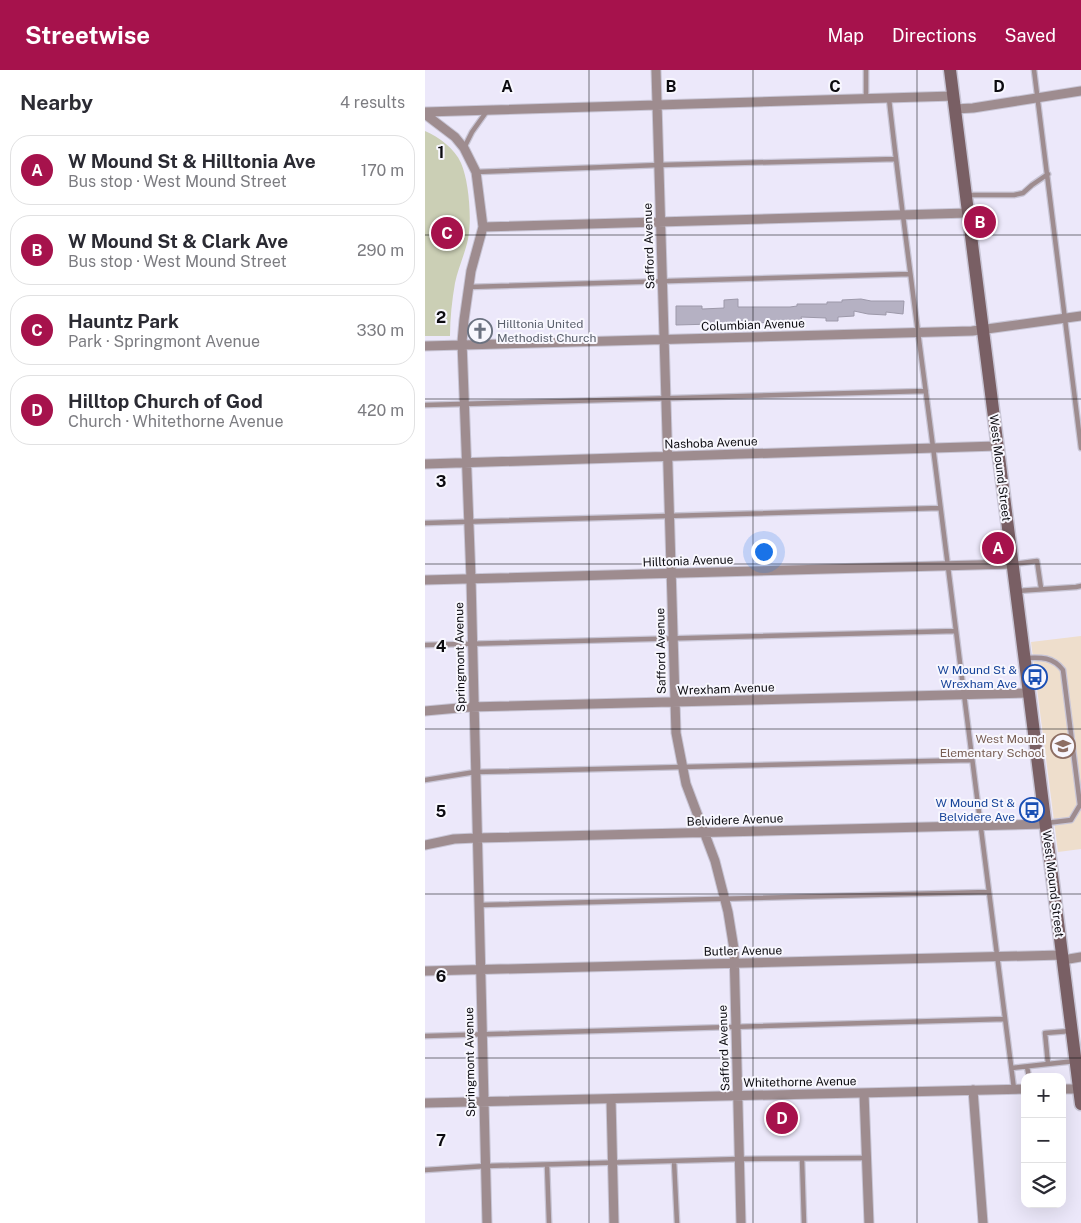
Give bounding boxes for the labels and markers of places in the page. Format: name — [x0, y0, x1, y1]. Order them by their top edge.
pin: B — [964, 203, 996, 241]
pin: C — [431, 214, 463, 252]
place label: Hilltonia United Methodist Church — [497, 317, 596, 345]
church icon: Hilltonia United Methodist Church — [467, 318, 493, 344]
pin: A — [982, 529, 1014, 567]
place label: W Mound St & Wrexham Ave — [937, 663, 1017, 691]
bus stop icon: W Mound St & Wrexham Ave — [1022, 664, 1048, 690]
place label: West Mound Elementary School — [940, 732, 1045, 760]
school or university icon: West Mound Elementary School — [1050, 733, 1076, 759]
place label: W Mound St & Belvidere Ave — [935, 796, 1015, 824]
bus stop icon: W Mound St & Belvidere Ave — [1019, 797, 1045, 823]
pin: D — [766, 1099, 798, 1137]

